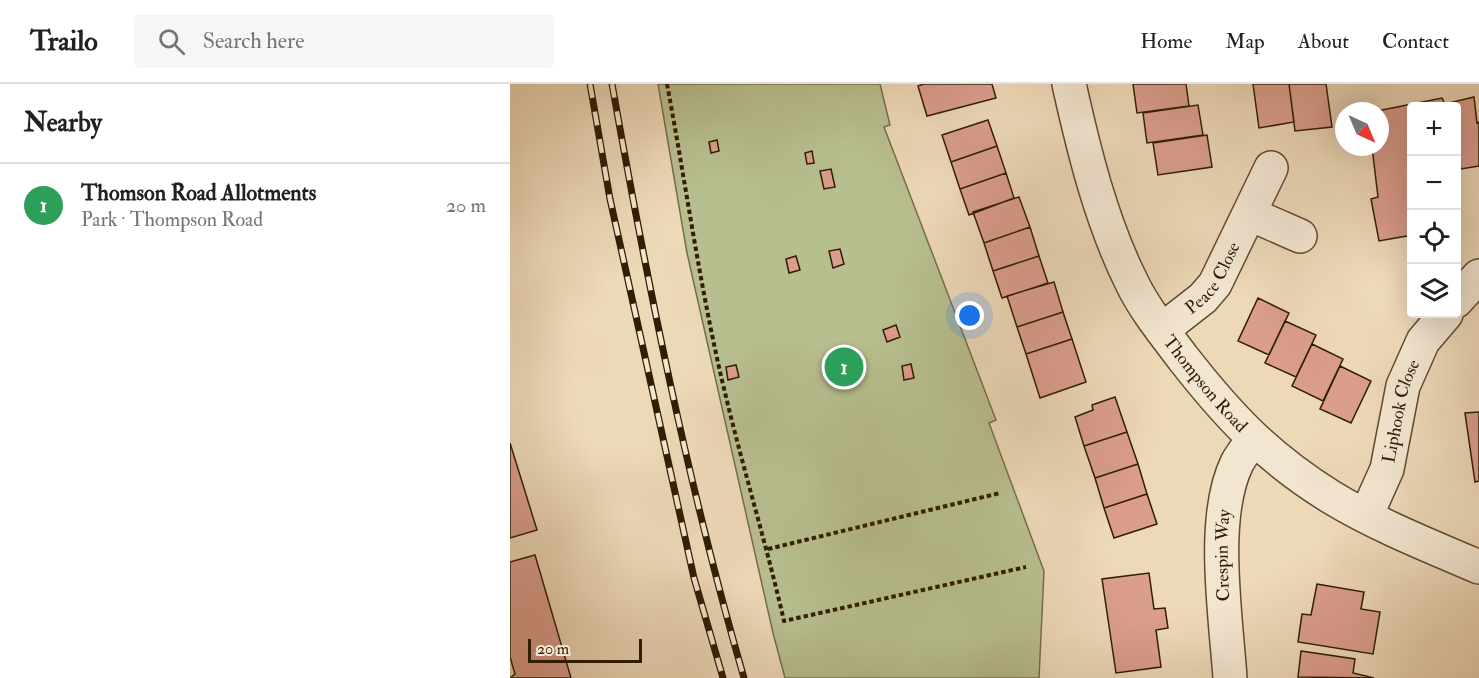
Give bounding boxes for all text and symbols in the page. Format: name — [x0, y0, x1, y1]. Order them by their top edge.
search box — [134, 14, 554, 68]
text: Trailo — [30, 24, 98, 59]
icon: search — [155, 25, 188, 58]
text: Search here — [203, 27, 304, 55]
text: Home — [1140, 28, 1192, 55]
text: Map — [1225, 28, 1265, 55]
text: About — [1298, 28, 1349, 55]
text: Contact — [1382, 28, 1449, 55]
north arrow — [1335, 102, 1389, 156]
map controls — [1407, 102, 1461, 318]
button: + — [1407, 102, 1461, 156]
text: Nearby — [24, 107, 102, 139]
button: − — [1407, 156, 1461, 210]
text: Thomson Road Allotments — [81, 179, 316, 207]
text: 1 — [40, 193, 47, 218]
text: 20 m — [446, 193, 486, 218]
text: Park · Thompson Road — [81, 207, 263, 232]
button: locate — [1407, 210, 1461, 264]
street label: Peace Close — [1180, 238, 1245, 319]
button: layers — [1407, 264, 1461, 318]
your location — [955, 301, 984, 330]
street label: Thompson Road — [1158, 330, 1253, 437]
pin: 1 — [824, 344, 864, 390]
street label: Liphook Close — [1377, 355, 1425, 465]
street label: Crespin Way — [1210, 507, 1236, 602]
scale bar — [528, 636, 642, 664]
text: 20 m — [537, 639, 569, 659]

